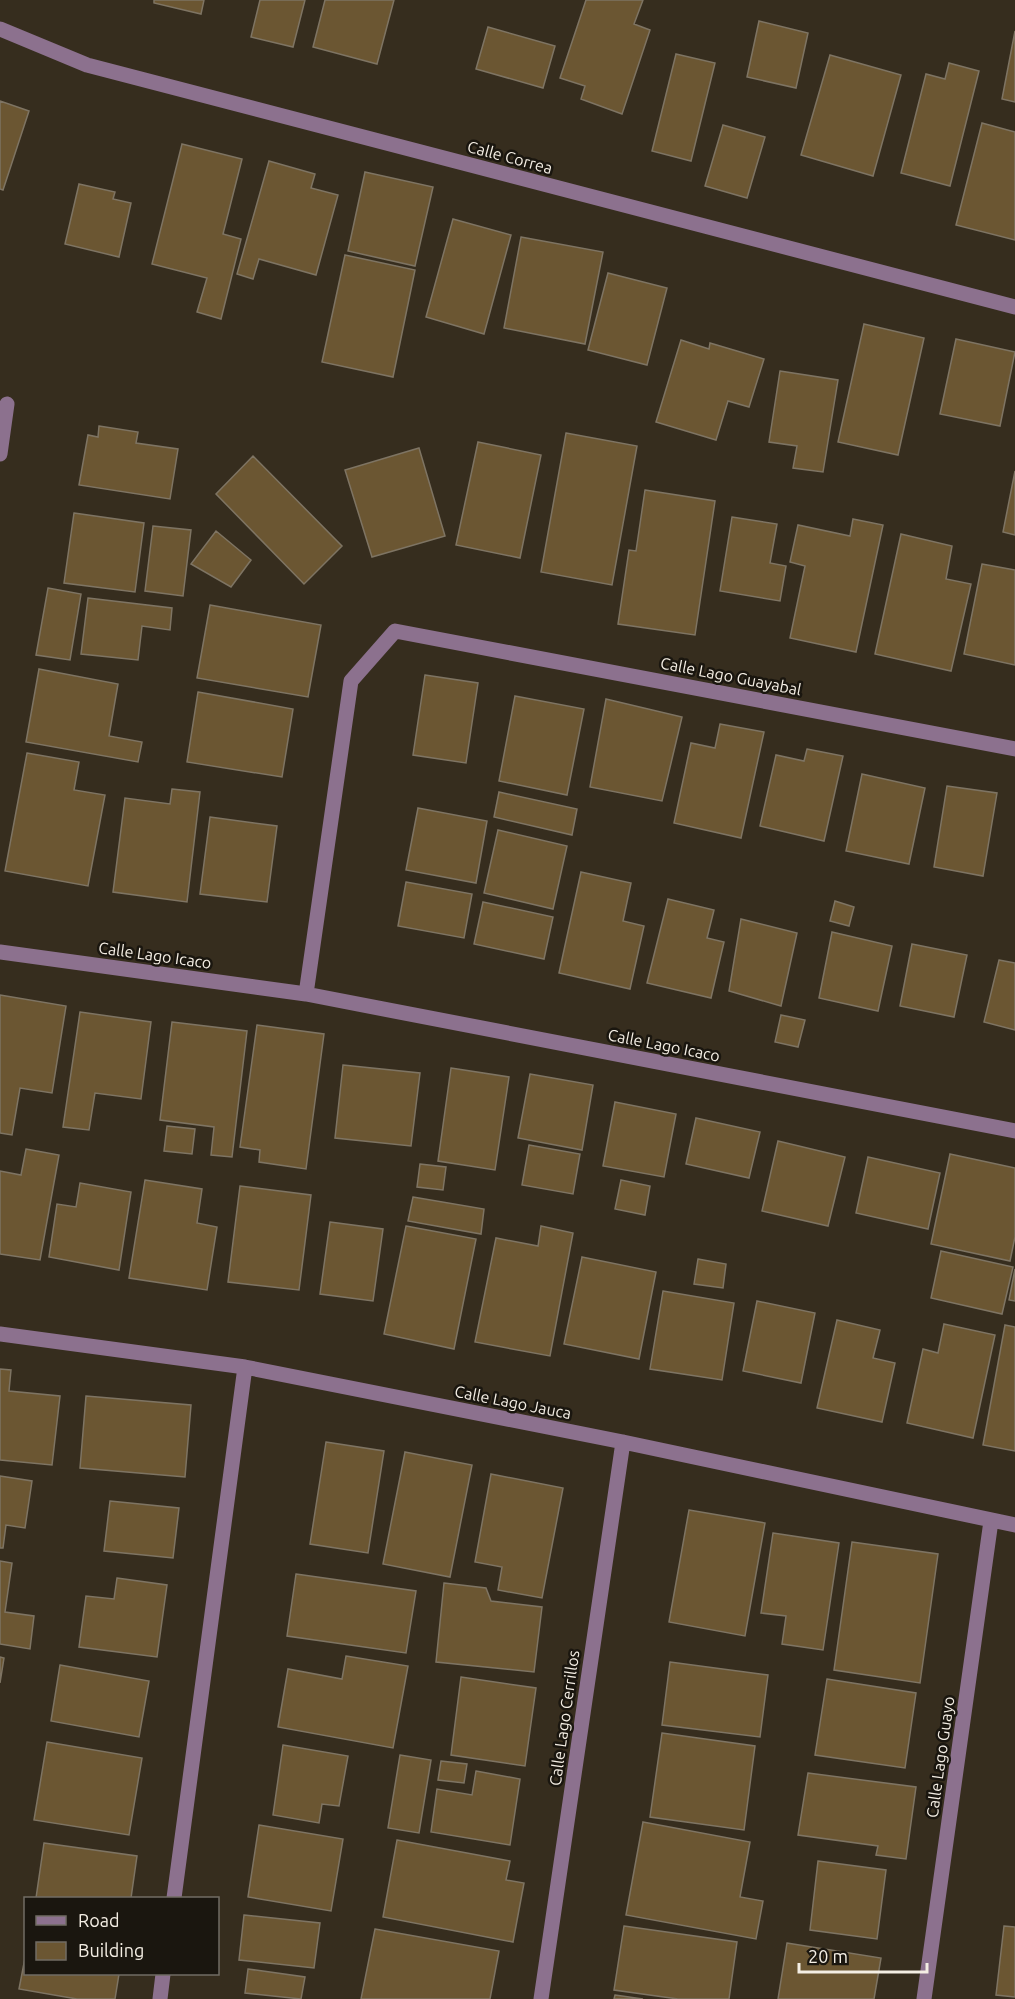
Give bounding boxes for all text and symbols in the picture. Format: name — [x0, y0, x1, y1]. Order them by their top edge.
street label: Calle Correa — [466, 137, 554, 177]
street label: Calle Lago Guayabal — [659, 654, 803, 698]
street label: Calle Lago Icaco — [97, 938, 213, 972]
street label: Calle Lago Icaco — [606, 1025, 722, 1065]
street label: Calle Lago Jauca — [453, 1382, 573, 1422]
street label: Calle Lago Cerrillos — [546, 1649, 582, 1787]
street label: Calle Lago Guayo — [923, 1695, 957, 1819]
legend — [24, 1897, 219, 1975]
text: Road — [78, 1910, 120, 1930]
scale bar — [799, 1936, 926, 1974]
text: Building — [78, 1940, 144, 1960]
text: 20 m — [808, 1946, 848, 1966]

